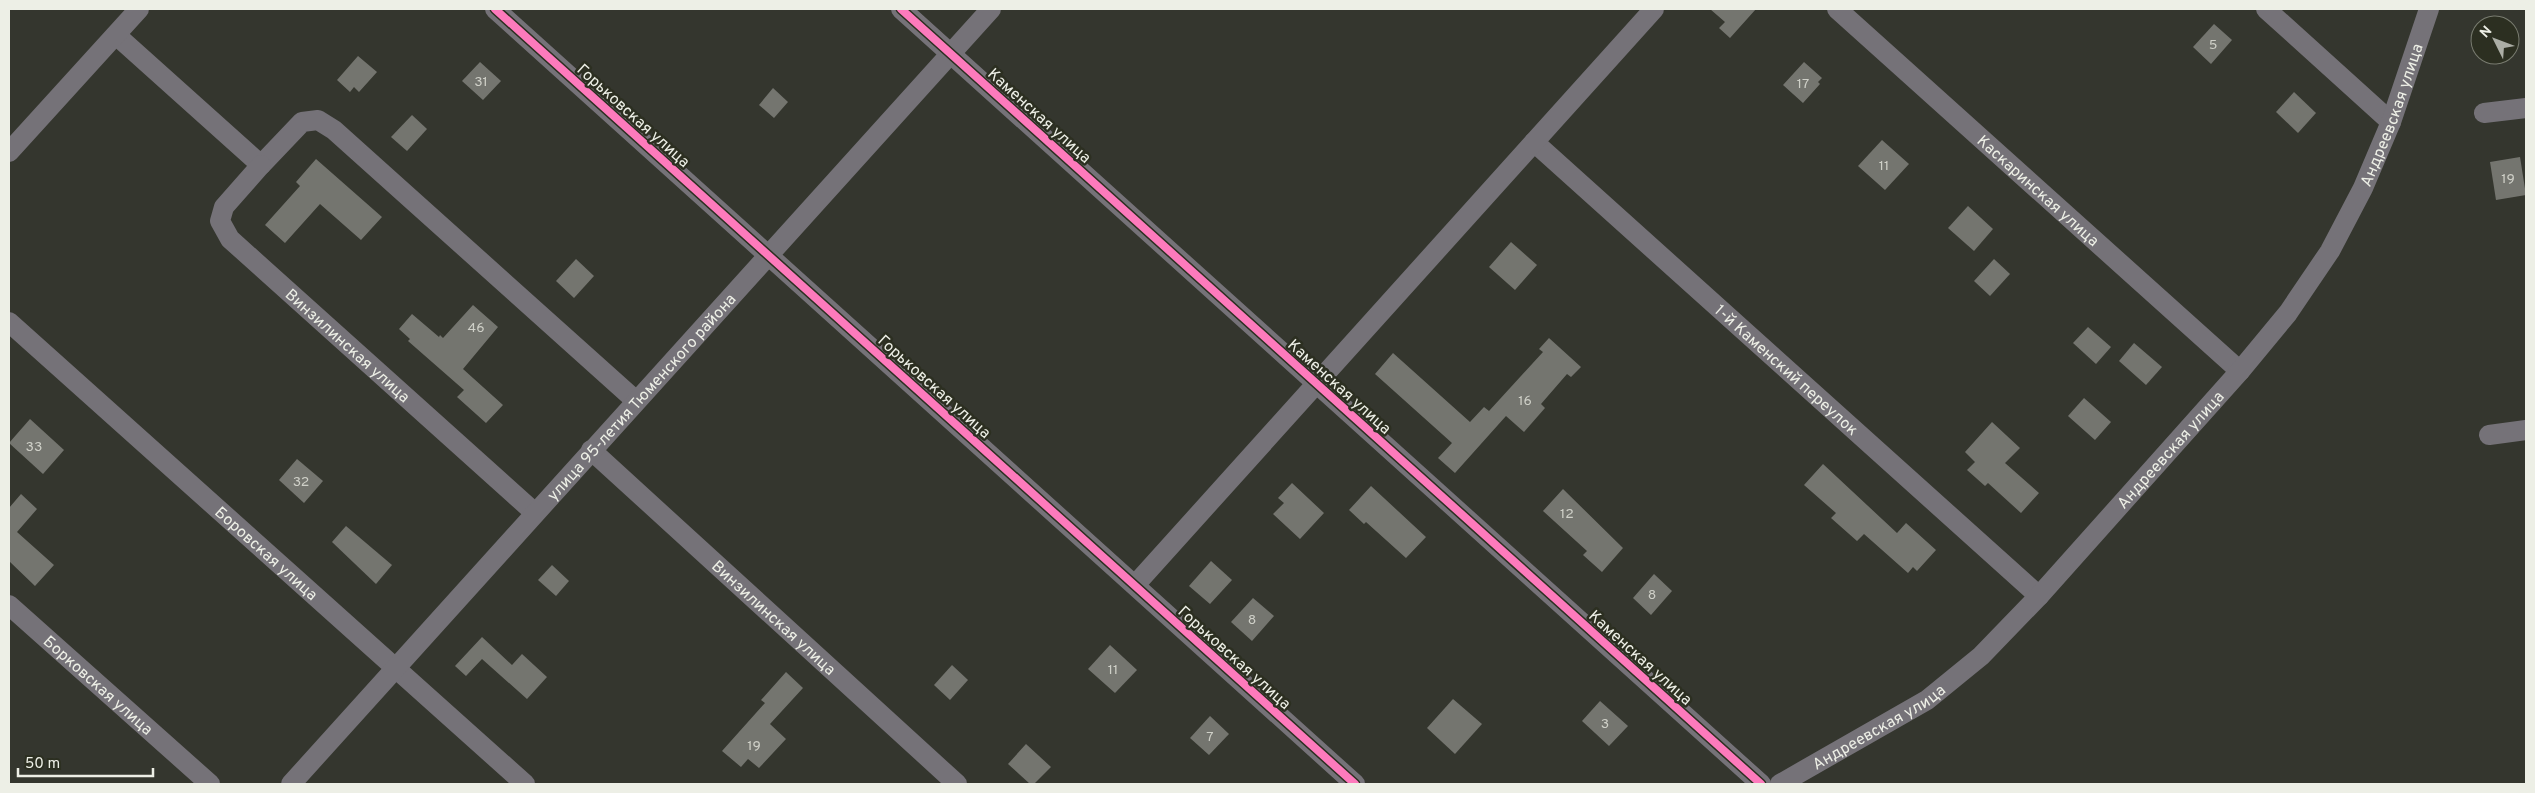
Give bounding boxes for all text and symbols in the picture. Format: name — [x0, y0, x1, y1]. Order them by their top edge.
north arrow — [2470, 15, 2520, 65]
text: N — [2477, 23, 2496, 42]
house number: 5 — [2209, 37, 2217, 54]
street label: Андреевская улица — [2357, 41, 2429, 190]
street label: Горьковская улица — [572, 60, 693, 173]
street label: Каменская улица — [983, 65, 1095, 168]
house number: 31 — [474, 74, 488, 91]
house number: 17 — [1797, 76, 1809, 93]
street label: Каскаринская улица — [1972, 132, 2103, 252]
house number: 11 — [1879, 158, 1889, 175]
house number: 19 — [2501, 171, 2515, 188]
street label: Винзилинская улица — [280, 285, 413, 408]
street label: улица 95-летия Тюменского района — [544, 290, 741, 506]
street label: 1-й Каменский переулок — [1709, 301, 1862, 441]
house number: 46 — [467, 320, 485, 337]
street label: Горьковская улица — [873, 331, 994, 444]
street label: Каменская улица — [1283, 336, 1395, 439]
street label: Андреевская улица — [2114, 388, 2229, 514]
house number: 16 — [1518, 393, 1532, 410]
house number: 33 — [26, 439, 42, 456]
house number: 32 — [293, 474, 309, 491]
street label: Боровская улица — [210, 503, 321, 606]
house number: 12 — [1560, 506, 1574, 523]
street label: Винзилинская улица — [707, 557, 839, 680]
house number: 8 — [1648, 587, 1656, 604]
street label: Горьковская улица — [1173, 602, 1294, 715]
street label: Каменская улица — [1584, 607, 1696, 710]
house number: 8 — [1248, 612, 1256, 629]
street label: Борковская улица — [38, 632, 156, 740]
house number: 11 — [1108, 662, 1118, 679]
street label: Андреевская улица — [1809, 681, 1950, 775]
house number: 3 — [1601, 716, 1609, 733]
house number: 7 — [1206, 729, 1214, 746]
house number: 19 — [747, 738, 761, 755]
scale bar — [18, 746, 152, 778]
text: 50 m — [25, 755, 60, 774]

